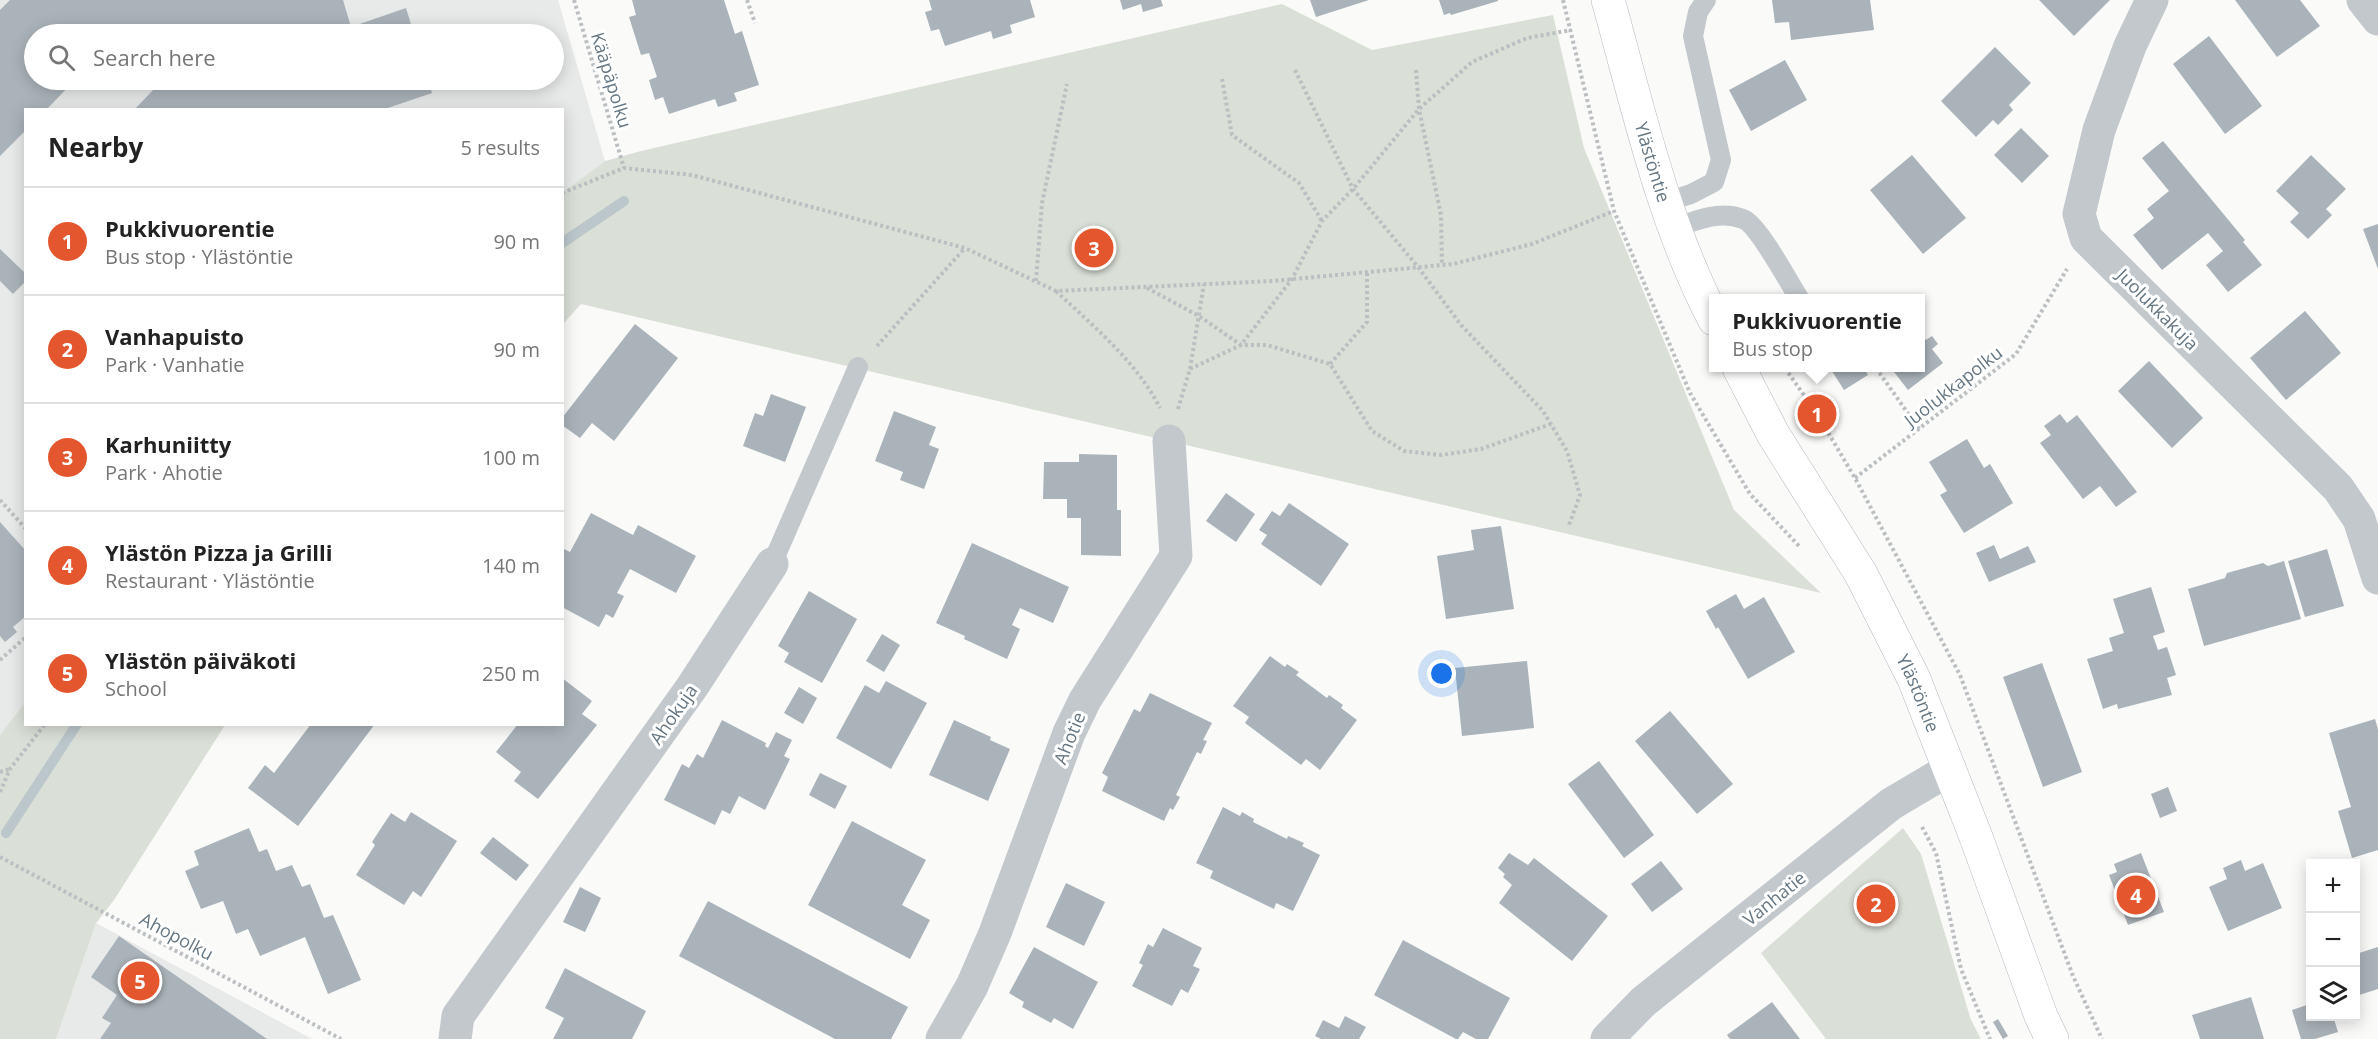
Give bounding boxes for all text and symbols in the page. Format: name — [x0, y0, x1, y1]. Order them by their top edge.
search box — [24, 24, 564, 90]
street label: Kääpäpolku — [586, 29, 638, 131]
icon: search — [45, 41, 78, 74]
text: Search here — [93, 42, 216, 72]
street label: Ylästöntie — [1630, 119, 1677, 205]
text: Nearby — [48, 129, 143, 165]
text: 5 results — [460, 134, 540, 161]
text: Pukkivuorentie — [105, 213, 275, 243]
pin: 3 — [1074, 226, 1114, 270]
text: 1 — [62, 228, 73, 255]
text: 90 m — [493, 228, 540, 255]
text: Bus stop · Ylästöntie — [105, 243, 293, 270]
street label: Juolukkakuja — [2111, 262, 2204, 355]
popup — [1709, 294, 1925, 372]
text: Pukkivuorentie — [1732, 305, 1902, 335]
text: Vanhapuisto — [105, 321, 244, 351]
text: Bus stop — [1732, 335, 1813, 362]
text: 2 — [62, 336, 73, 363]
text: 90 m — [493, 336, 540, 363]
street label: Juolukkapolku — [1898, 340, 2007, 433]
text: Park · Vanhatie — [105, 351, 245, 378]
pin: 1 — [1798, 392, 1836, 436]
text: Karhuniitty — [105, 429, 231, 459]
text: 3 — [62, 444, 73, 471]
text: 100 m — [482, 444, 540, 471]
text: Park · Ahotie — [105, 459, 223, 486]
text: Ylästön Pizza ja Grilli — [105, 537, 333, 567]
text: 4 — [62, 552, 73, 579]
text: 140 m — [482, 552, 540, 579]
text: Restaurant · Ylästöntie — [105, 567, 315, 594]
text: Ylästön päiväkoti — [105, 645, 296, 675]
street label: Ylästöntie — [1891, 650, 1946, 736]
your location — [1427, 659, 1456, 688]
text: 5 — [62, 660, 73, 687]
text: 250 m — [482, 660, 540, 687]
text: School — [105, 675, 167, 702]
street label: Ahokuja — [644, 679, 702, 749]
street label: Ahotie — [1048, 708, 1090, 768]
map controls — [2306, 859, 2360, 1021]
button: + — [2306, 859, 2360, 913]
street label: Vanhatie — [1738, 865, 1810, 931]
pin: 4 — [2116, 872, 2156, 918]
pin: 2 — [1856, 882, 1896, 926]
street label: Ahopolku — [136, 907, 218, 965]
button: − — [2306, 913, 2360, 967]
pin: 5 — [120, 958, 160, 1004]
button: layers — [2306, 967, 2360, 1021]

